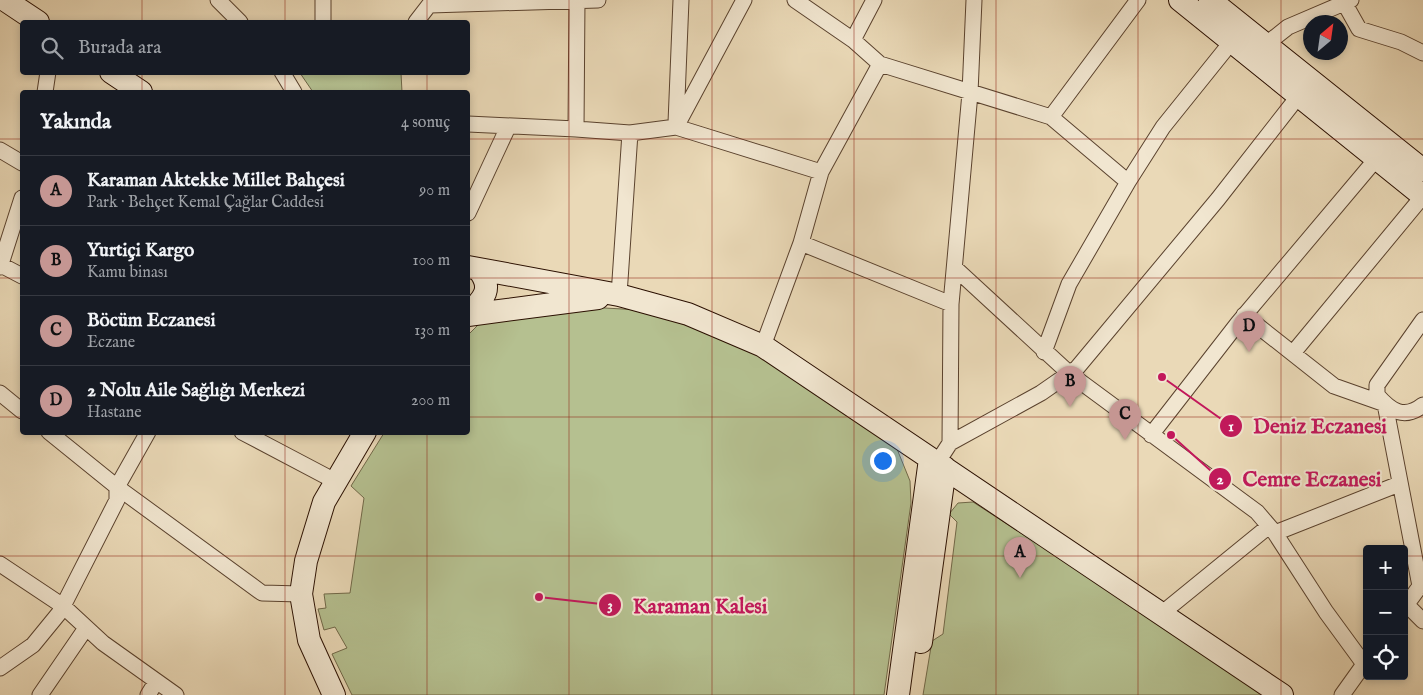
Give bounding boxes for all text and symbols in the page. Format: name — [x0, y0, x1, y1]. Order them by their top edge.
north arrow — [1303, 15, 1348, 60]
search box — [20, 20, 470, 75]
icon: search — [38, 34, 66, 62]
text: Burada ara — [78, 36, 162, 60]
text: Yakında — [40, 109, 111, 136]
text: 4 sonuç — [401, 113, 450, 133]
text: Karaman Aktekke Millet Bahçesi — [87, 169, 345, 193]
text: A — [51, 181, 61, 201]
text: 90 m — [419, 181, 450, 201]
text: Park · Behçet Kemal Çağlar Caddesi — [87, 193, 324, 213]
text: Yurtiçi Kargo — [87, 239, 194, 263]
text: B — [51, 251, 61, 271]
text: 100 m — [413, 251, 450, 271]
text: Kamu binası — [87, 263, 168, 283]
text: Böcüm Eczanesi — [87, 309, 216, 333]
pin: D — [1233, 311, 1265, 352]
text: C — [50, 321, 62, 341]
text: 130 m — [414, 321, 450, 341]
text: Eczane — [87, 333, 135, 353]
pin: B — [1054, 366, 1086, 407]
text: 2 Nolu Aile Sağlığı Merkezi — [87, 379, 305, 403]
text: D — [50, 391, 62, 411]
text: 200 m — [411, 391, 450, 411]
pin: C — [1109, 399, 1141, 440]
text: Hastane — [87, 403, 142, 423]
callout: Deniz Eczanesi — [1218, 408, 1397, 444]
text: Deniz Eczanesi — [1253, 414, 1387, 441]
text: 1 — [1228, 417, 1234, 436]
your location — [870, 448, 896, 474]
callout: Cemre Eczanesi — [1208, 461, 1392, 497]
text: Cemre Eczanesi — [1243, 467, 1382, 494]
text: 2 — [1216, 470, 1224, 489]
pin: A — [1004, 537, 1036, 578]
map controls — [1363, 545, 1408, 680]
button: + — [1363, 545, 1408, 590]
callout: Karaman Kalesi — [597, 587, 777, 623]
button: − — [1363, 590, 1408, 635]
text: Karaman Kalesi — [633, 594, 768, 621]
text: 3 — [607, 596, 613, 615]
button: locate — [1363, 635, 1408, 680]

